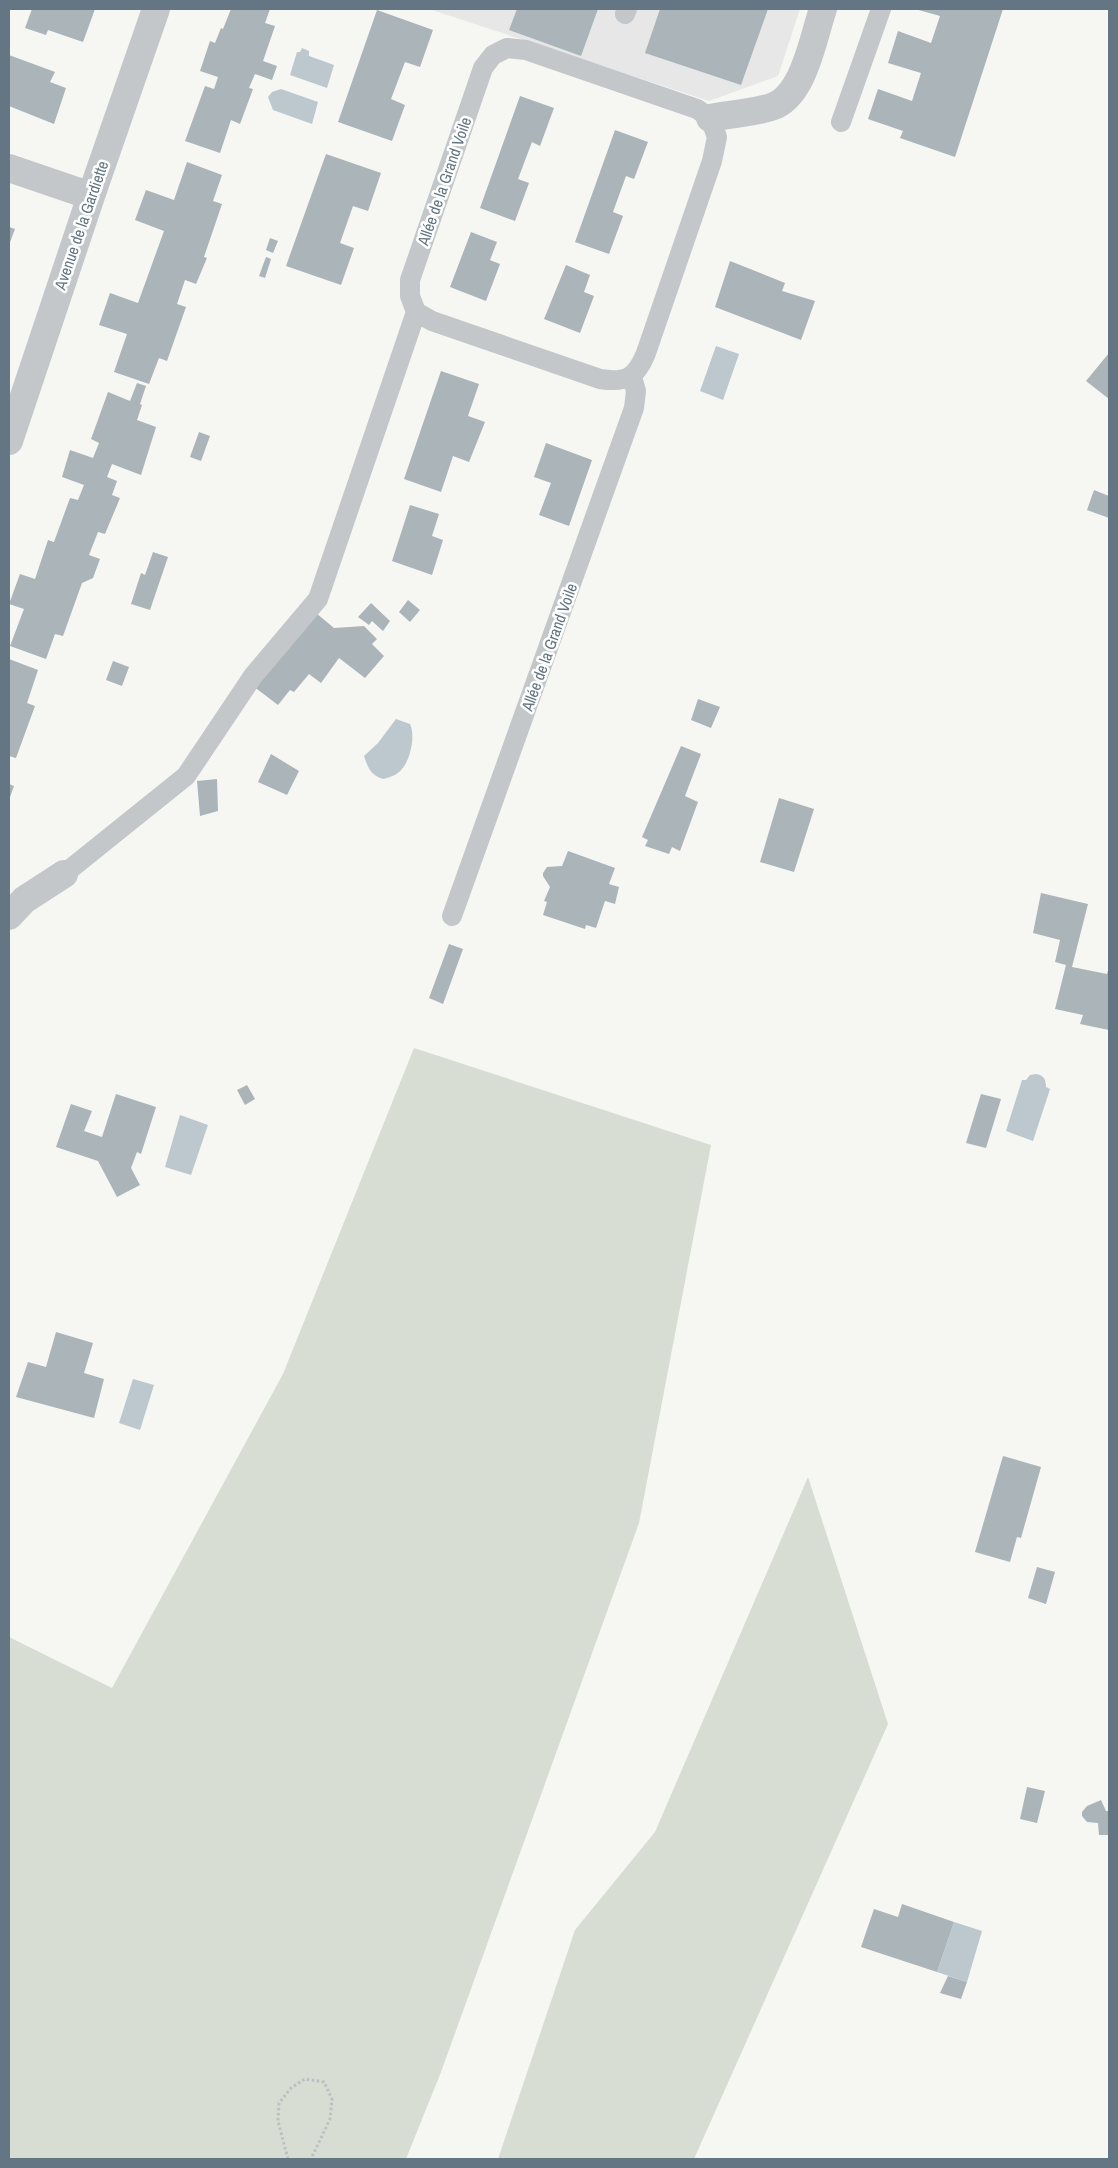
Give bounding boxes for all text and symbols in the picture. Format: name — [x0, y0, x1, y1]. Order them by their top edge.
street label: Allée de la Grand Voile — [411, 114, 476, 249]
street label: Avenue de la Gardiette — [48, 158, 113, 293]
street label: Allée de la Grand Voile — [515, 580, 582, 715]

